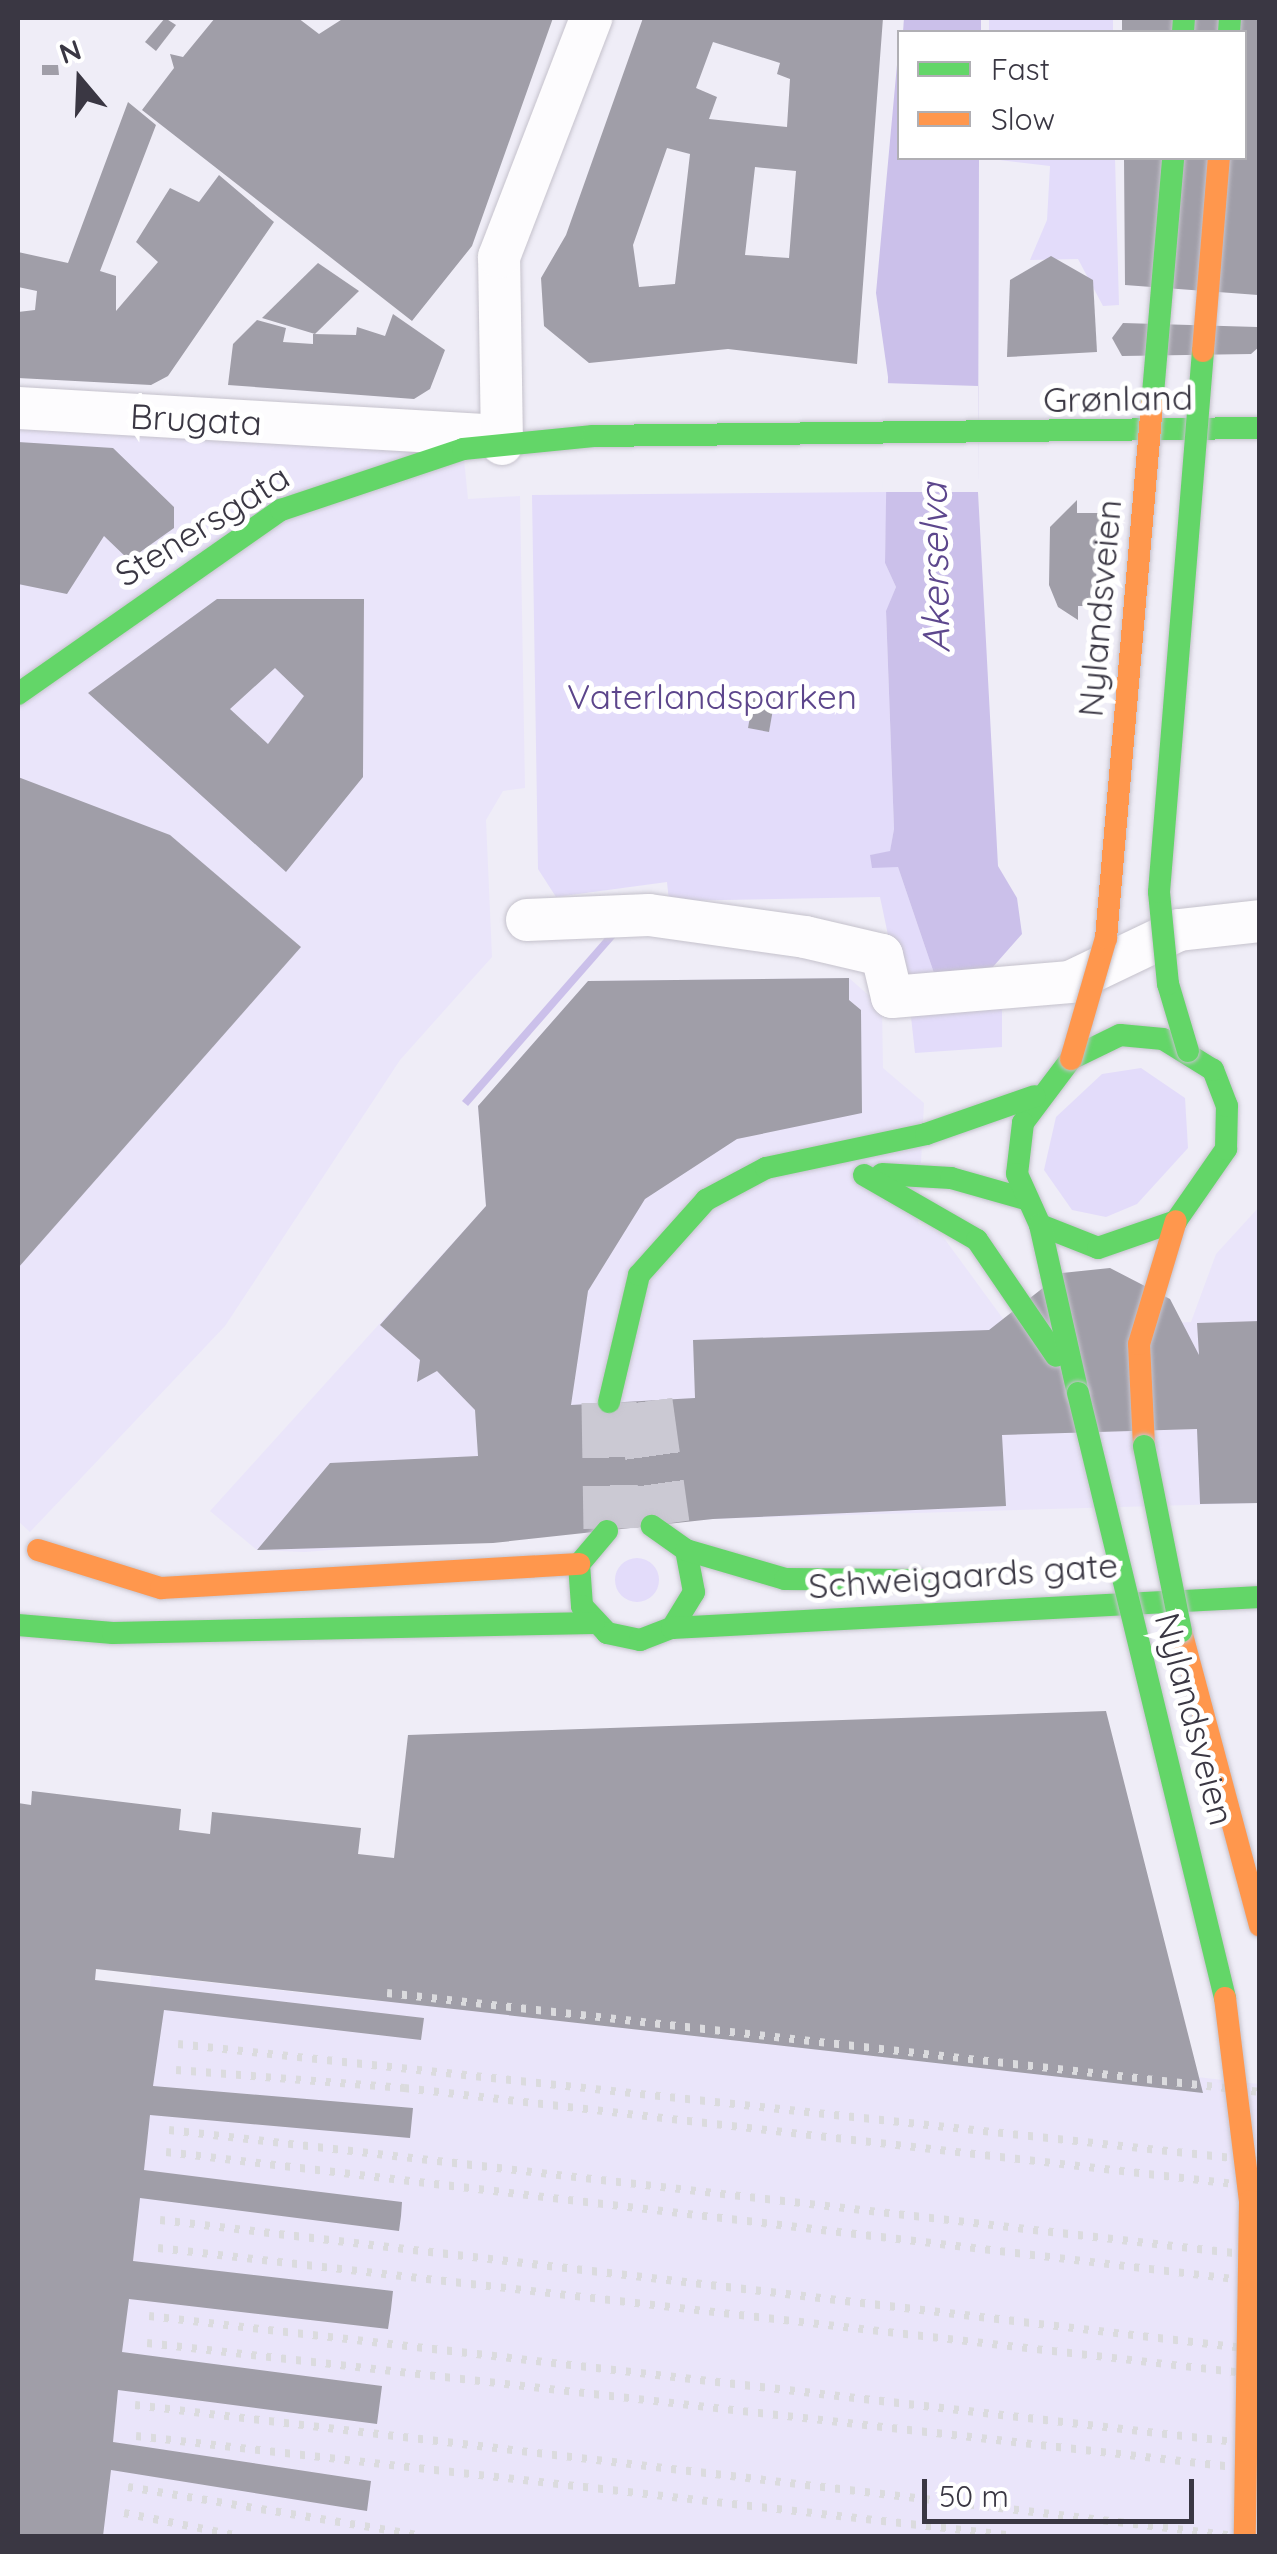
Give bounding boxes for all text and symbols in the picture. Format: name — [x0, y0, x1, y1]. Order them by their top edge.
north arrow — [30, 30, 130, 130]
legend — [897, 30, 1247, 160]
text: N — [55, 31, 86, 71]
text: Fast — [991, 50, 1050, 88]
text: Slow — [991, 100, 1055, 138]
street label: Grønland — [1043, 376, 1193, 420]
street label: Brugata — [129, 395, 263, 443]
street label: Stenersgata — [107, 455, 297, 595]
water label: Akerselva — [911, 482, 959, 654]
street label: Nylandsveien — [1069, 498, 1129, 718]
park label: Vaterlandsparken — [567, 675, 857, 717]
street label: Schweigaards gate — [807, 1543, 1119, 1607]
street label: Nylandsveien — [1146, 1608, 1244, 1830]
scale bar — [927, 2459, 1200, 2521]
text: 50 m — [939, 2477, 1009, 2515]

